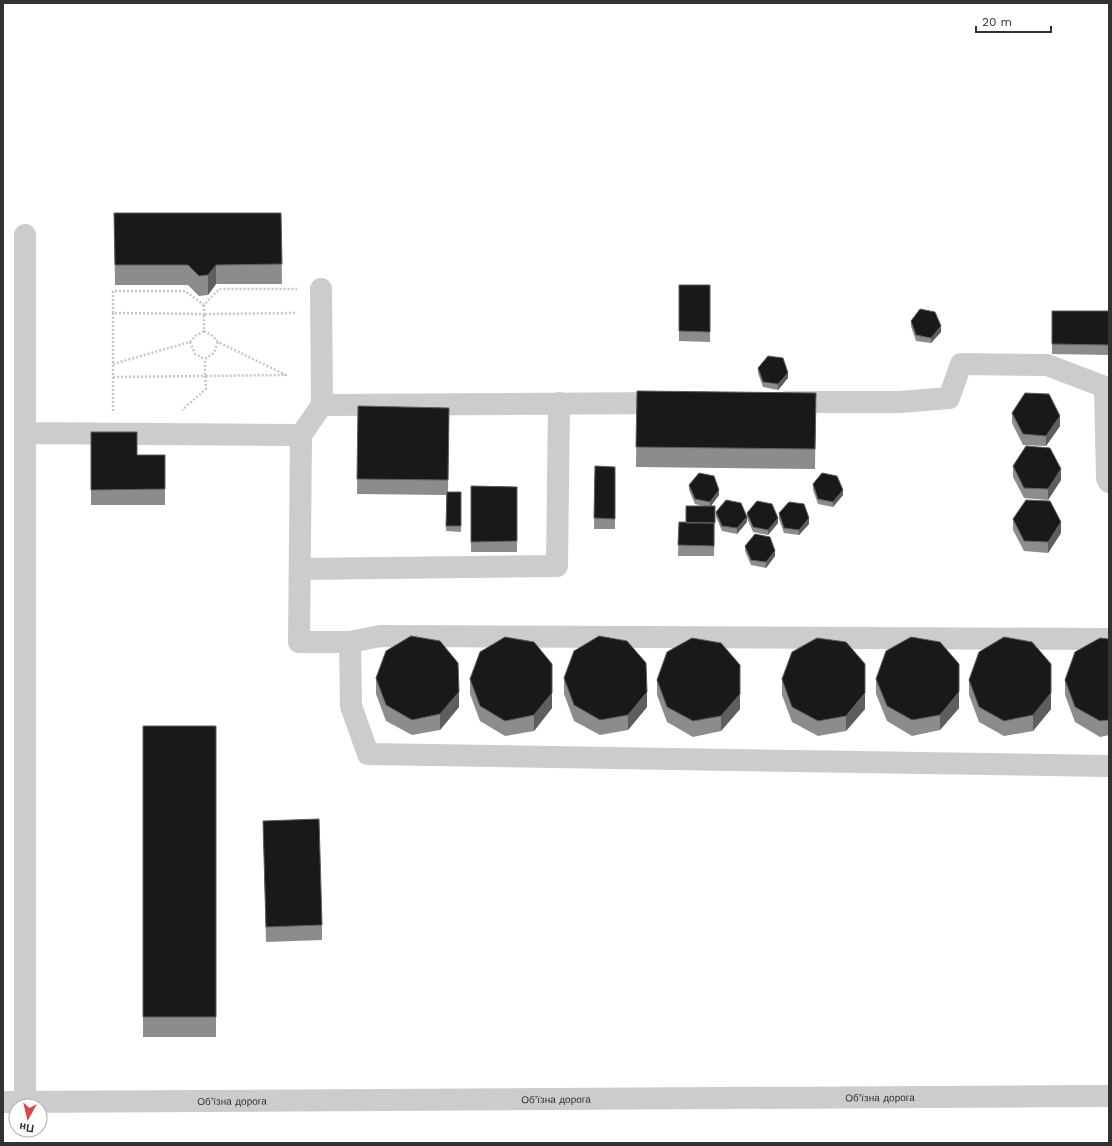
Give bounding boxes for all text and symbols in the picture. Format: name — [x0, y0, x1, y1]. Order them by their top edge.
scale bar — [976, 8, 1051, 34]
text: 20 m — [982, 15, 1012, 29]
street label: Об’їзна дорога — [845, 1092, 915, 1103]
street label: Об’їзна дорога — [521, 1093, 591, 1105]
street label: Об’їзна дорога — [197, 1095, 267, 1106]
north arrow — [8, 1098, 48, 1138]
text: Пн — [19, 1120, 35, 1135]

